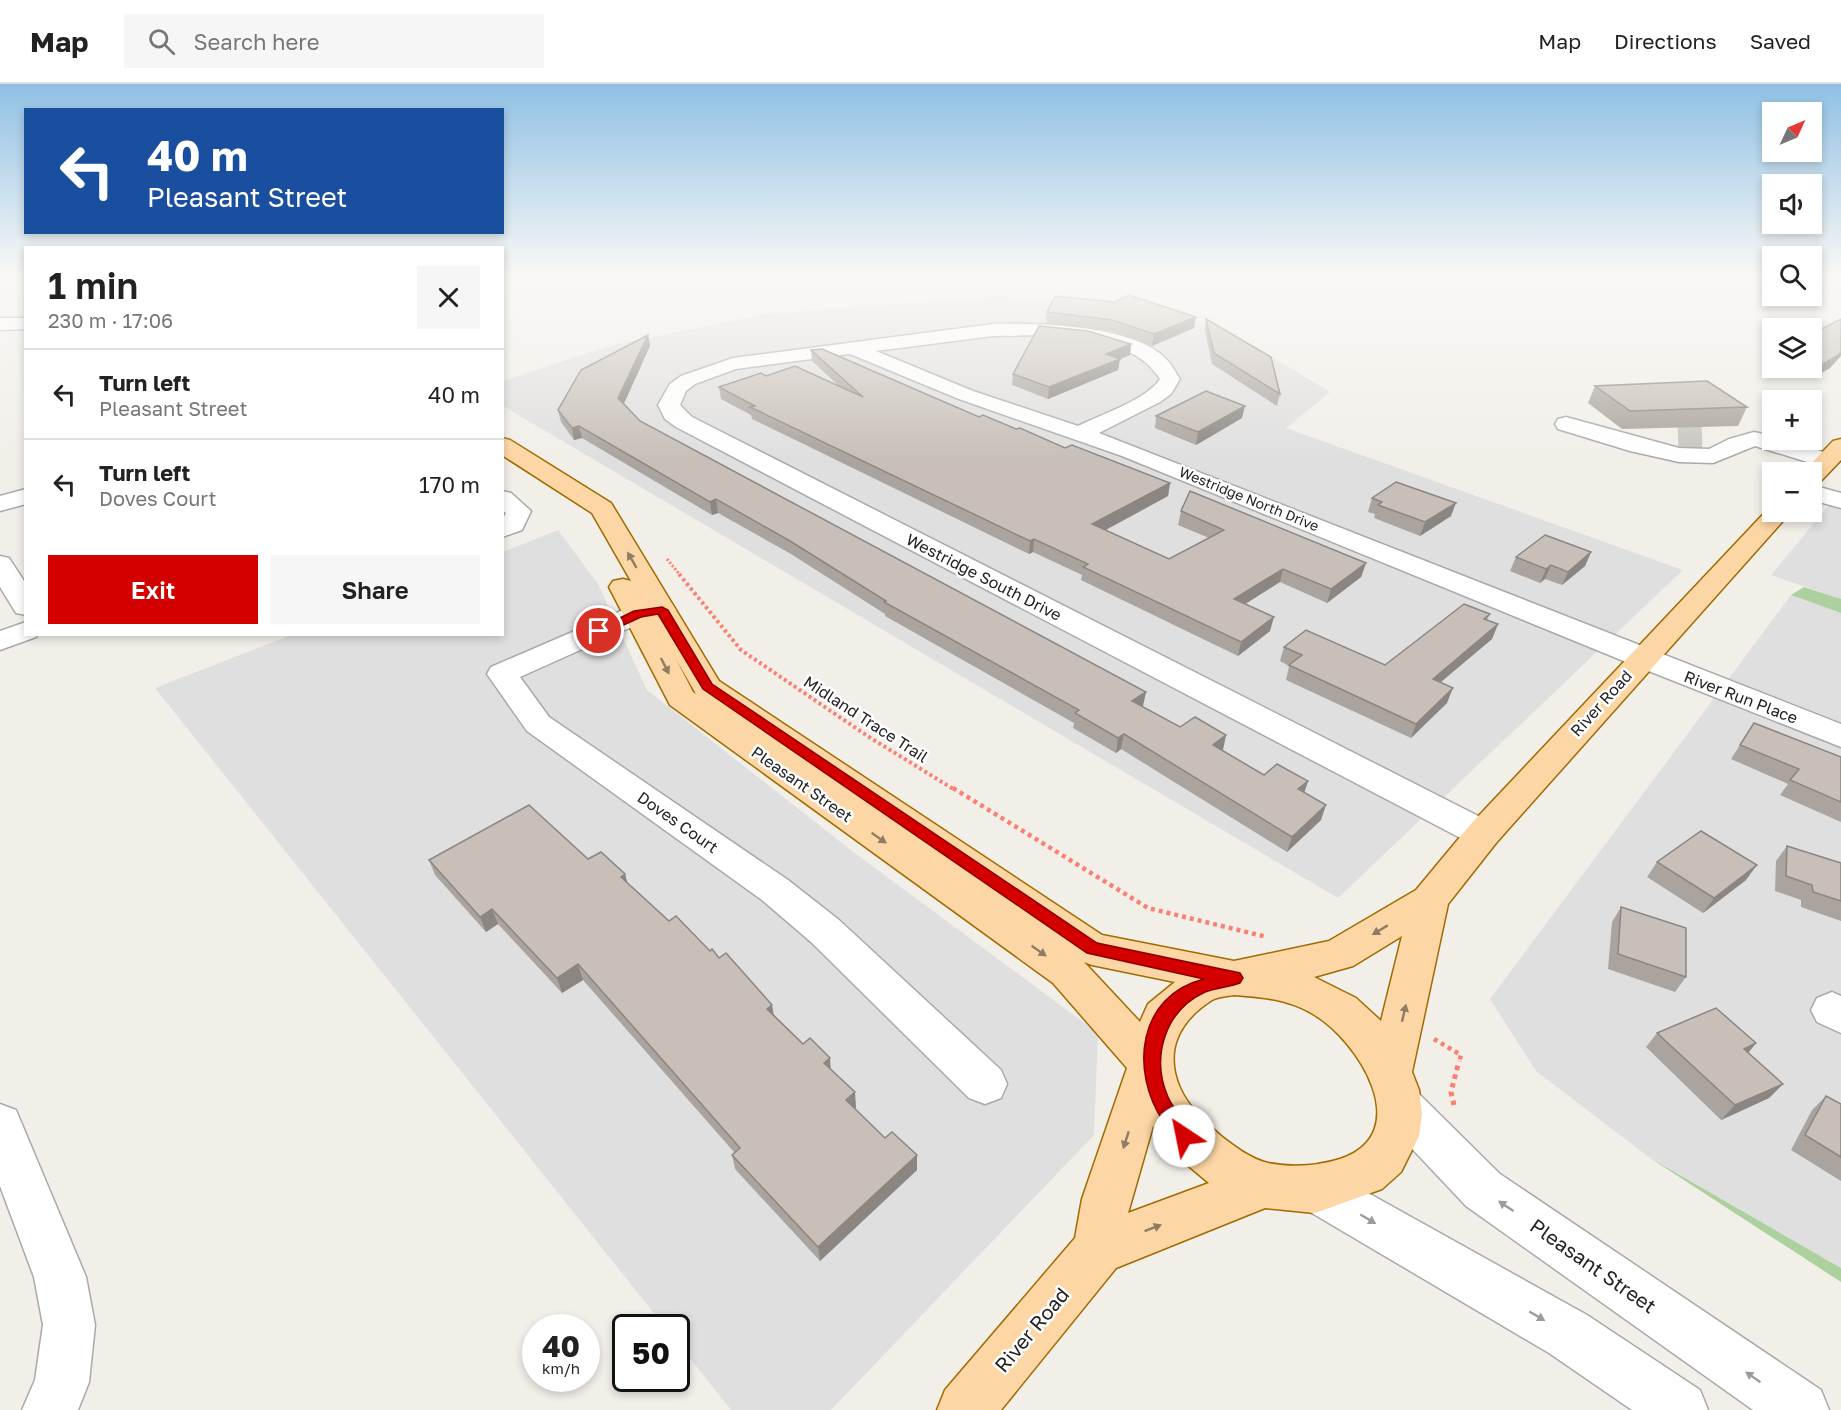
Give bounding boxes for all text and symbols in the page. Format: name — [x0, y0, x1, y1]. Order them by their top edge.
search box — [124, 14, 544, 68]
text: Map — [30, 25, 88, 58]
icon: search — [145, 25, 178, 58]
text: Search here — [193, 28, 319, 55]
text: Map — [1538, 28, 1581, 54]
text: Directions — [1614, 28, 1717, 54]
text: Saved — [1750, 28, 1811, 54]
north arrow — [1762, 102, 1822, 162]
map controls — [1762, 102, 1822, 522]
text: 40 m — [147, 130, 248, 180]
icon: left — [48, 132, 126, 210]
button: sound — [1762, 174, 1822, 234]
text: Pleasant Street — [147, 181, 347, 213]
button: search — [1762, 246, 1822, 306]
text: 1 min — [48, 264, 138, 307]
button: close — [417, 266, 480, 329]
text: 230 m · 17:06 — [48, 308, 173, 332]
button: layers — [1762, 318, 1822, 378]
text: Turn left — [99, 369, 190, 396]
icon: left — [48, 378, 81, 411]
text: 40 m — [428, 381, 480, 408]
button: + — [1762, 390, 1822, 450]
text: Pleasant Street — [99, 396, 247, 420]
text: Turn left — [99, 459, 190, 486]
button: − — [1762, 462, 1822, 522]
street label: Westridge North Drive — [1177, 463, 1322, 534]
icon: left — [48, 468, 81, 501]
text: 170 m — [419, 471, 480, 498]
text: Doves Court — [99, 486, 217, 510]
street label: Westridge South Drive — [903, 529, 1065, 625]
one-way arrow — [627, 552, 638, 568]
button: Exit — [48, 555, 258, 624]
button: Share — [270, 555, 480, 624]
pin — [573, 605, 624, 656]
icon: arrive — [582, 614, 615, 647]
one-way arrow — [659, 657, 669, 675]
street label: River Road — [1566, 666, 1636, 740]
street label: River Run Place — [1681, 666, 1801, 728]
street label: Midland Trace Trail — [800, 671, 932, 767]
street label: Pleasant Street — [748, 742, 856, 826]
street label: Doves Court — [634, 787, 722, 857]
one-way arrow — [871, 832, 887, 844]
one-way arrow — [1372, 925, 1388, 936]
one-way arrow — [1030, 945, 1046, 957]
one-way arrow — [1400, 1003, 1409, 1022]
position arrow — [1152, 1104, 1216, 1168]
one-way arrow — [1120, 1131, 1130, 1149]
one-way arrow — [1498, 1201, 1514, 1212]
street label: Pleasant Street — [1526, 1213, 1661, 1318]
one-way arrow — [1360, 1214, 1377, 1224]
one-way arrow — [1144, 1223, 1162, 1233]
street label: River Road — [989, 1282, 1074, 1377]
one-way arrow — [1529, 1311, 1546, 1321]
speed limit sign: 50 — [612, 1314, 690, 1392]
text: 40 — [542, 1328, 580, 1364]
text: km/h — [542, 1359, 580, 1377]
one-way arrow — [1745, 1371, 1761, 1383]

